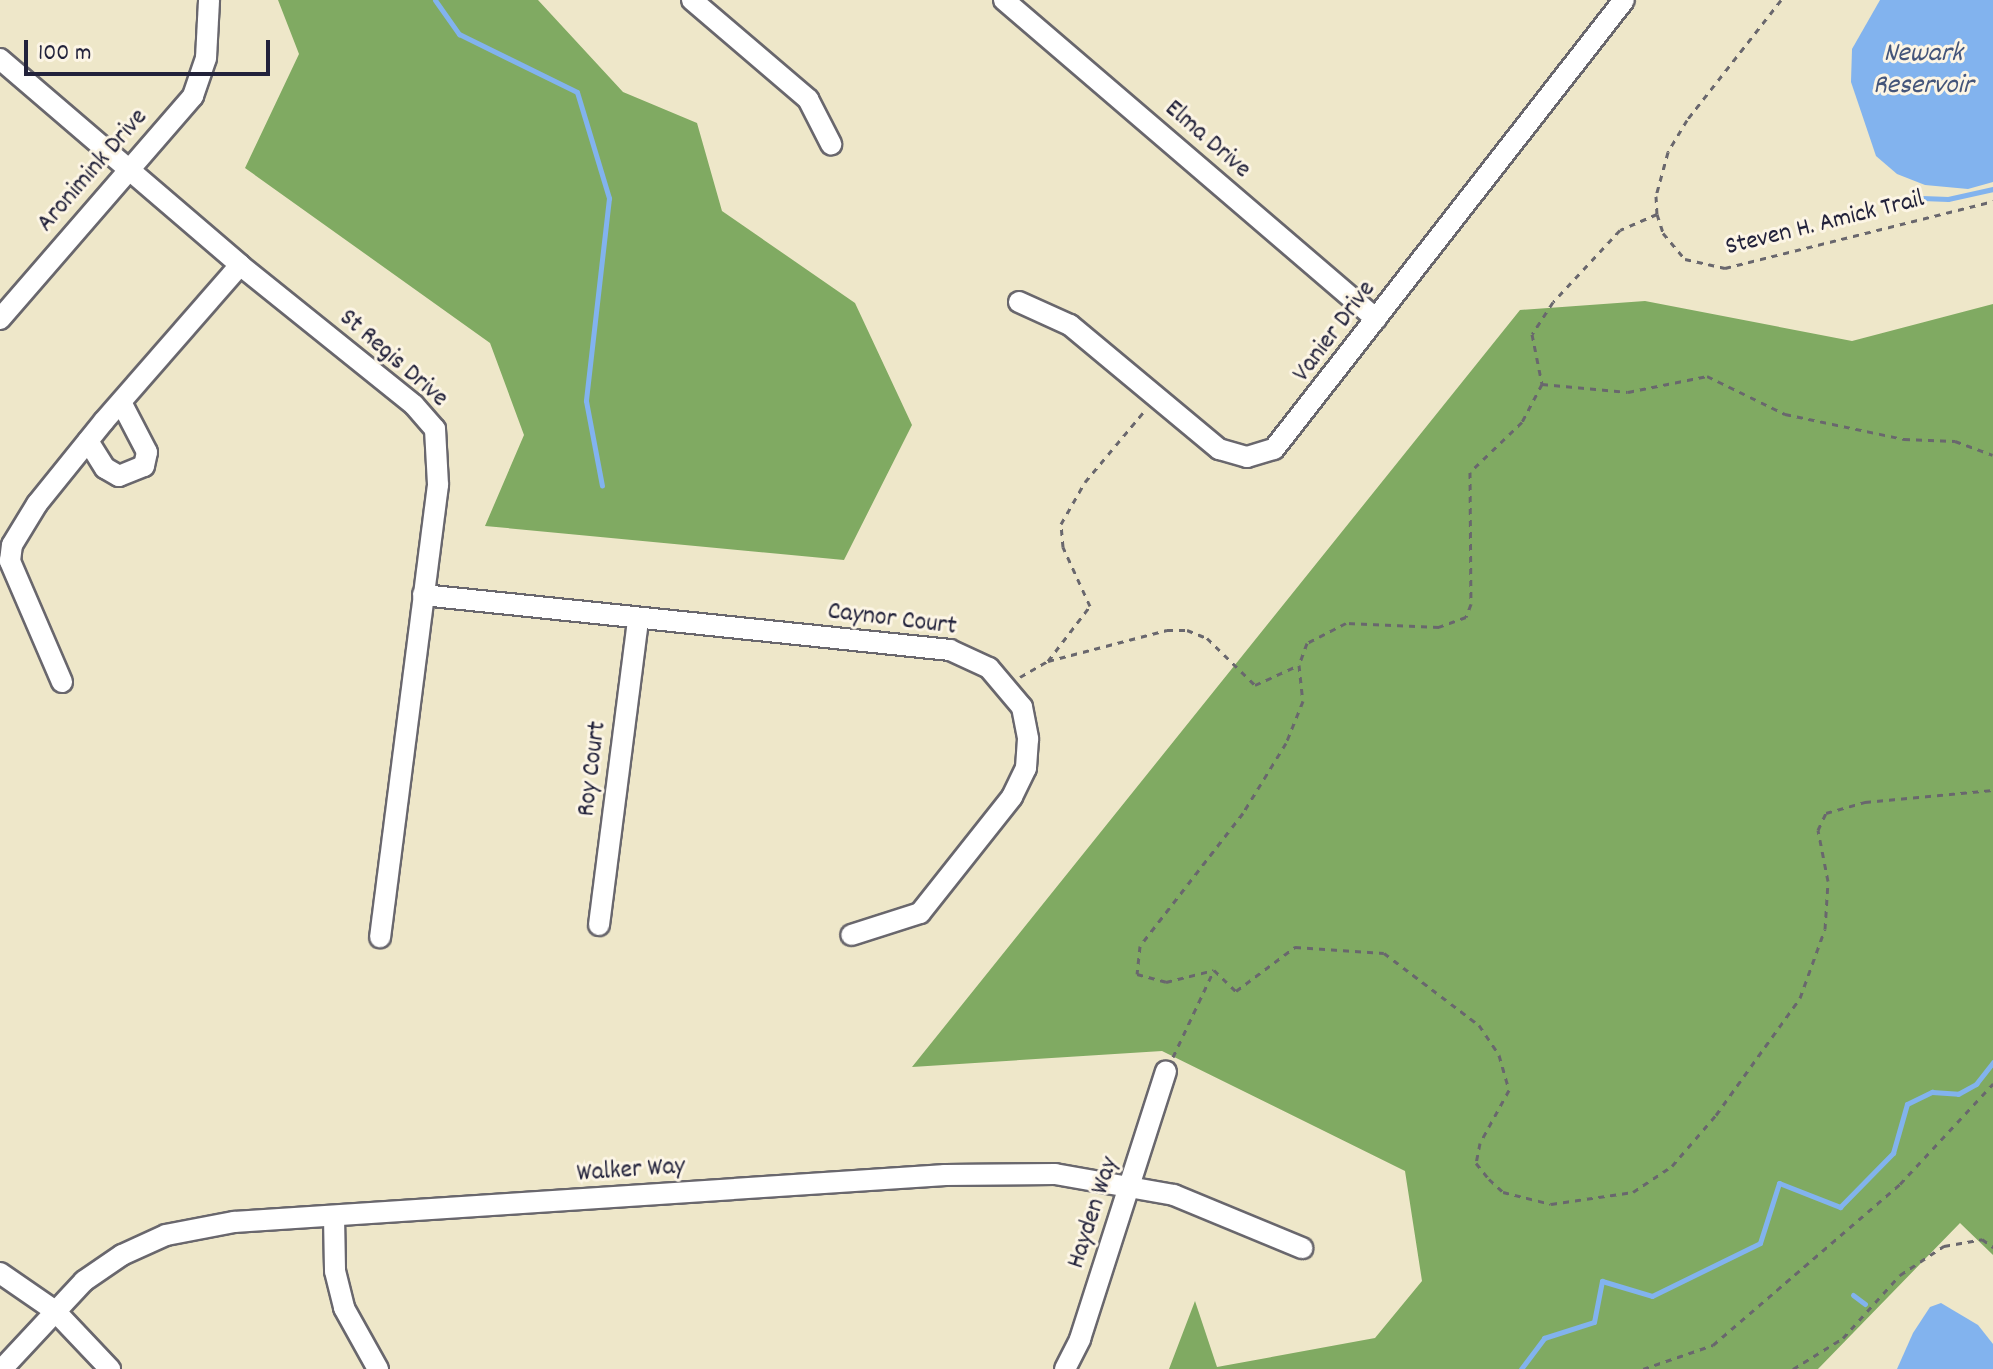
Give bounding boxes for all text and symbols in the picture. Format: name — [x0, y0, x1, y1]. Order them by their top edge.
scale bar — [28, 24, 274, 74]
text: 100 m — [38, 37, 91, 71]
water label: Newark Reservoir — [1873, 38, 1973, 104]
street label: Elma Drive — [1157, 94, 1257, 186]
street label: Aronimink Drive — [31, 103, 155, 239]
street label: Steven H. Amick Trail — [1723, 184, 1927, 264]
street label: Vanier Drive — [1287, 275, 1383, 389]
street label: St Regis Drive — [332, 303, 454, 415]
street label: Caynor Court — [826, 597, 958, 643]
street label: Roy Court — [572, 720, 614, 818]
street label: Walker Way — [576, 1152, 686, 1190]
street label: Hayden Way — [1061, 1153, 1127, 1273]

